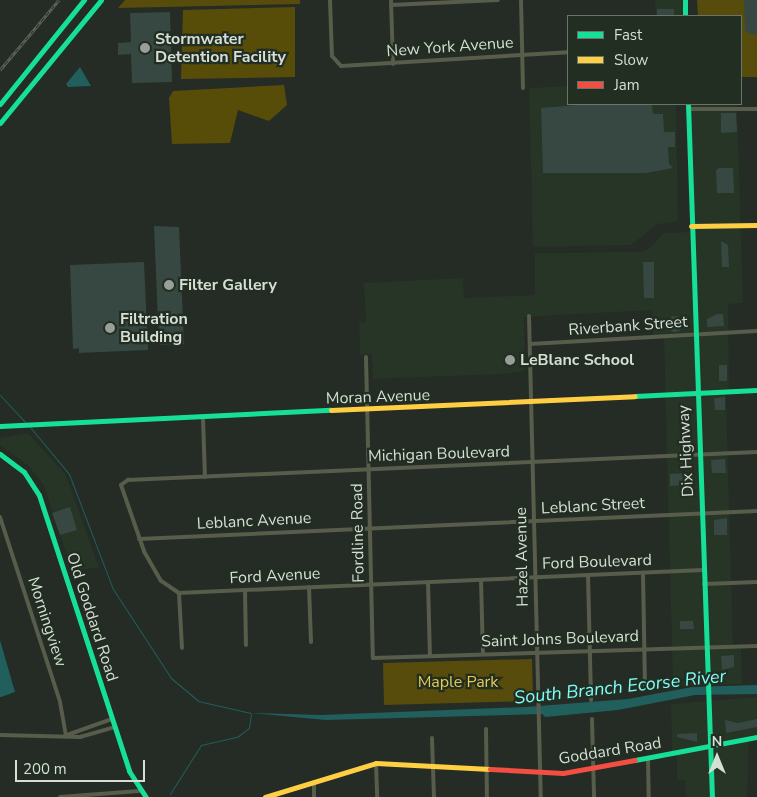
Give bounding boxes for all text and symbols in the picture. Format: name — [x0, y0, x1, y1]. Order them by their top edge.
legend — [567, 15, 742, 105]
text: Fast — [614, 25, 642, 45]
place label: Stormwater Detention Facility — [155, 29, 286, 67]
street label: New York Avenue — [386, 33, 514, 61]
marker: Stormwater Detention Facility — [139, 42, 151, 54]
text: Slow — [614, 50, 648, 70]
text: Jam — [614, 75, 640, 95]
place label: Filter Gallery — [179, 275, 277, 295]
marker: Filter Gallery — [163, 279, 175, 291]
place label: Filtration Building — [120, 309, 188, 347]
street label: Riverbank Street — [568, 312, 688, 340]
marker: Filtration Building — [104, 322, 116, 334]
place label: LeBlanc School — [520, 350, 634, 370]
marker: LeBlanc School — [504, 354, 516, 366]
street label: Moran Avenue — [326, 386, 430, 408]
street label: Dix Highway — [674, 404, 698, 498]
street label: Michigan Boulevard — [368, 442, 510, 466]
street label: Fordline Road — [348, 483, 368, 583]
street label: Leblanc Street — [541, 494, 645, 518]
street label: Hazel Avenue — [512, 507, 532, 607]
street label: Leblanc Avenue — [196, 508, 312, 534]
street label: Old Goddard Road — [62, 550, 122, 684]
street label: Ford Boulevard — [542, 550, 652, 574]
street label: Ford Avenue — [229, 564, 321, 588]
street label: Morningview — [23, 575, 71, 669]
street label: Saint Johns Boulevard — [481, 627, 639, 651]
water label: South Branch Ecorse River — [513, 665, 727, 709]
park label: Maple Park — [418, 672, 498, 692]
north arrow — [692, 732, 742, 782]
text: N — [712, 732, 722, 751]
street label: Goddard Road — [557, 733, 663, 769]
scale bar — [18, 750, 148, 782]
text: 200 m — [23, 759, 67, 779]

